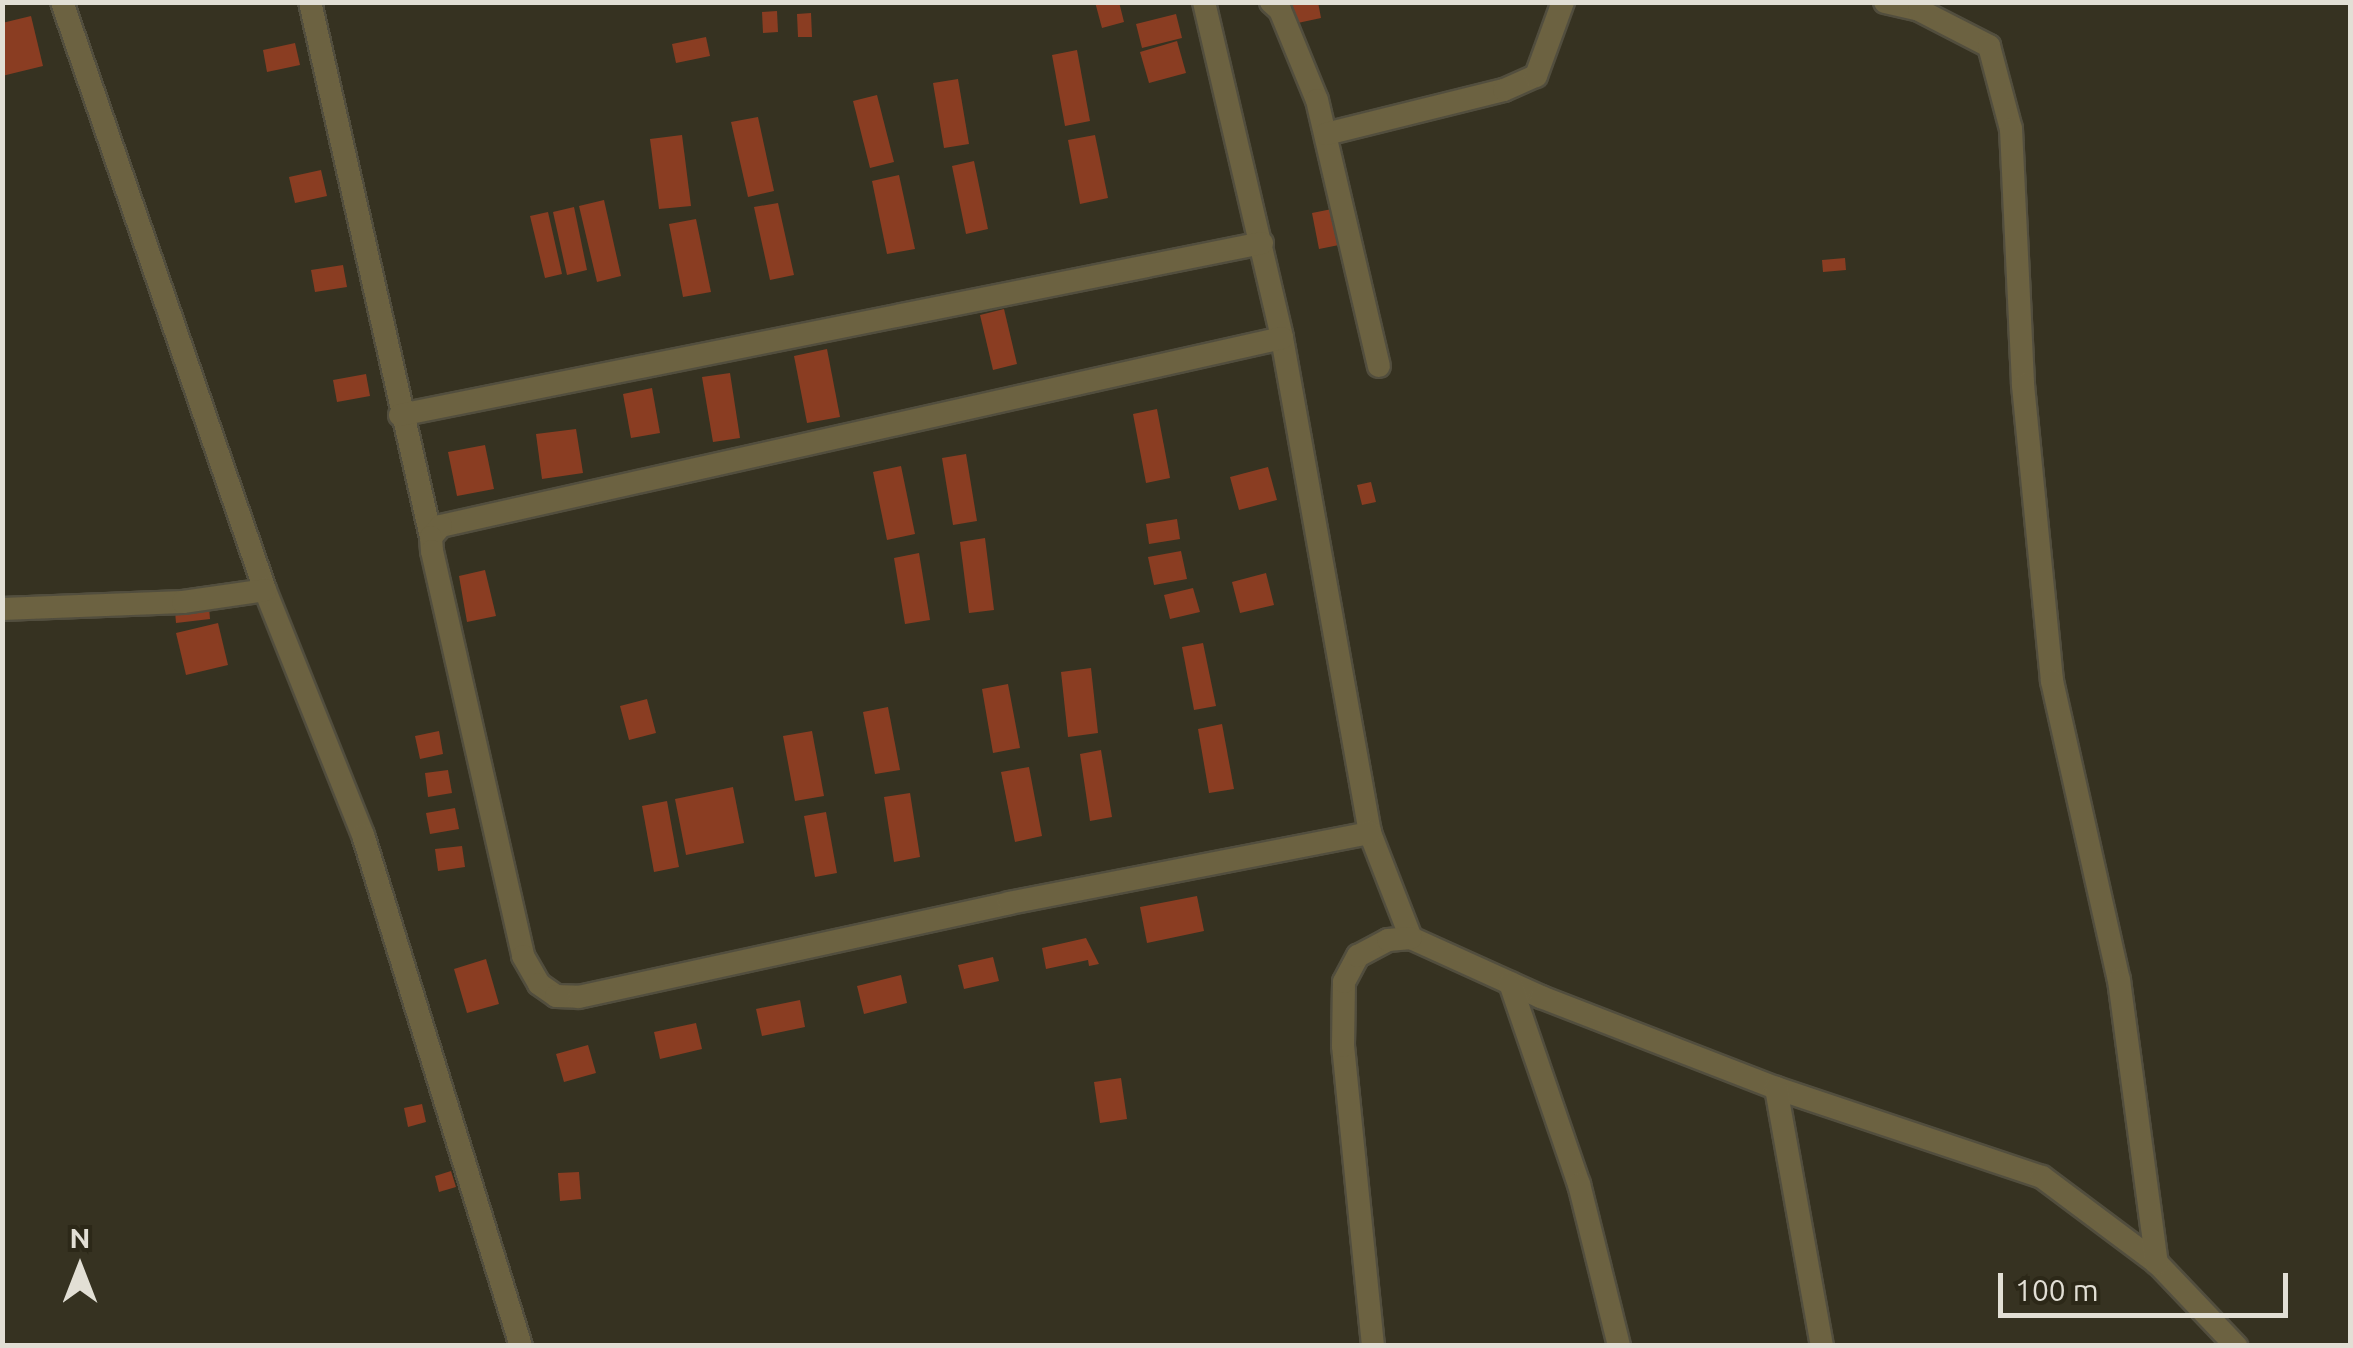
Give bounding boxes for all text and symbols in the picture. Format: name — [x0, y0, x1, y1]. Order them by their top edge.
north arrow — [30, 1218, 130, 1318]
text: N — [70, 1222, 90, 1253]
scale bar — [2003, 1253, 2293, 1315]
text: 100 m — [2015, 1273, 2099, 1307]

